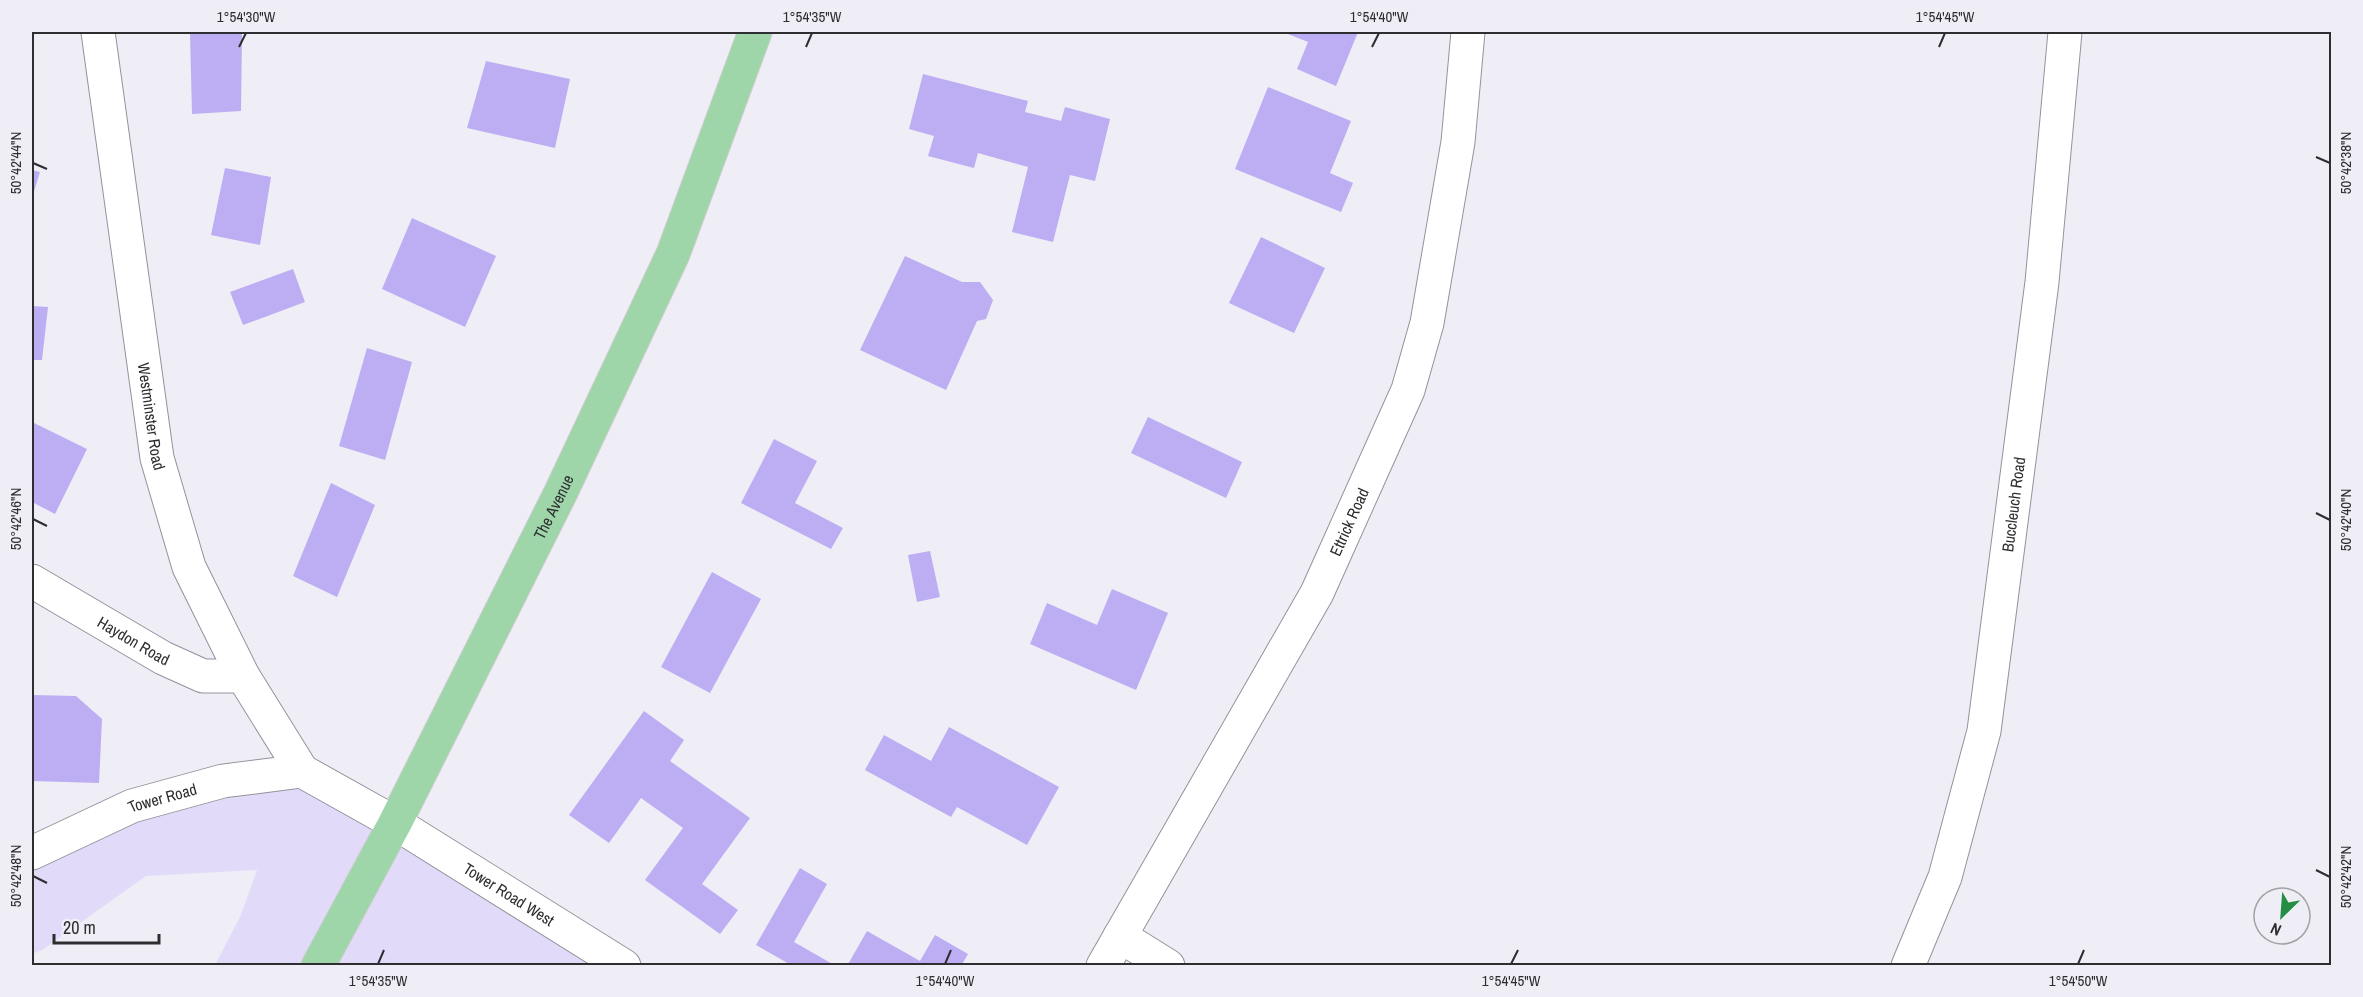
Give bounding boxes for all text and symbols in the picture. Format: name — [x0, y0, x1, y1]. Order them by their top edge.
text: 1°54'30"W — [217, 6, 276, 27]
text: 1°54'35"W — [783, 6, 842, 27]
text: 1°54'40"W — [1350, 6, 1409, 27]
text: 1°54'45"W — [1916, 6, 1975, 27]
text: 50°42'44"N — [5, 132, 26, 194]
text: 50°42'38"N — [2335, 132, 2356, 194]
street label: Westminster Road — [133, 361, 171, 473]
street label: Buccleuch Road — [1996, 456, 2030, 553]
street label: The Avenue — [528, 471, 579, 543]
street label: Ettrick Road — [1324, 484, 1374, 559]
text: 50°42'46"N — [5, 488, 26, 550]
text: 50°42'40"N — [2335, 489, 2356, 551]
street label: Haydon Road — [94, 611, 173, 671]
street label: Tower Road — [124, 778, 199, 817]
text: 50°42'48"N — [5, 845, 26, 907]
text: 50°42'42"N — [2335, 846, 2356, 908]
street label: Tower Road West — [459, 857, 559, 931]
north arrow — [2252, 886, 2312, 946]
scale bar — [54, 907, 159, 945]
text: 20 m — [63, 915, 96, 940]
text: N — [2267, 918, 2285, 942]
text: 1°54'35"W — [349, 970, 408, 991]
text: 1°54'40"W — [916, 970, 975, 991]
text: 1°54'45"W — [1482, 970, 1541, 991]
text: 1°54'50"W — [2049, 970, 2108, 991]

